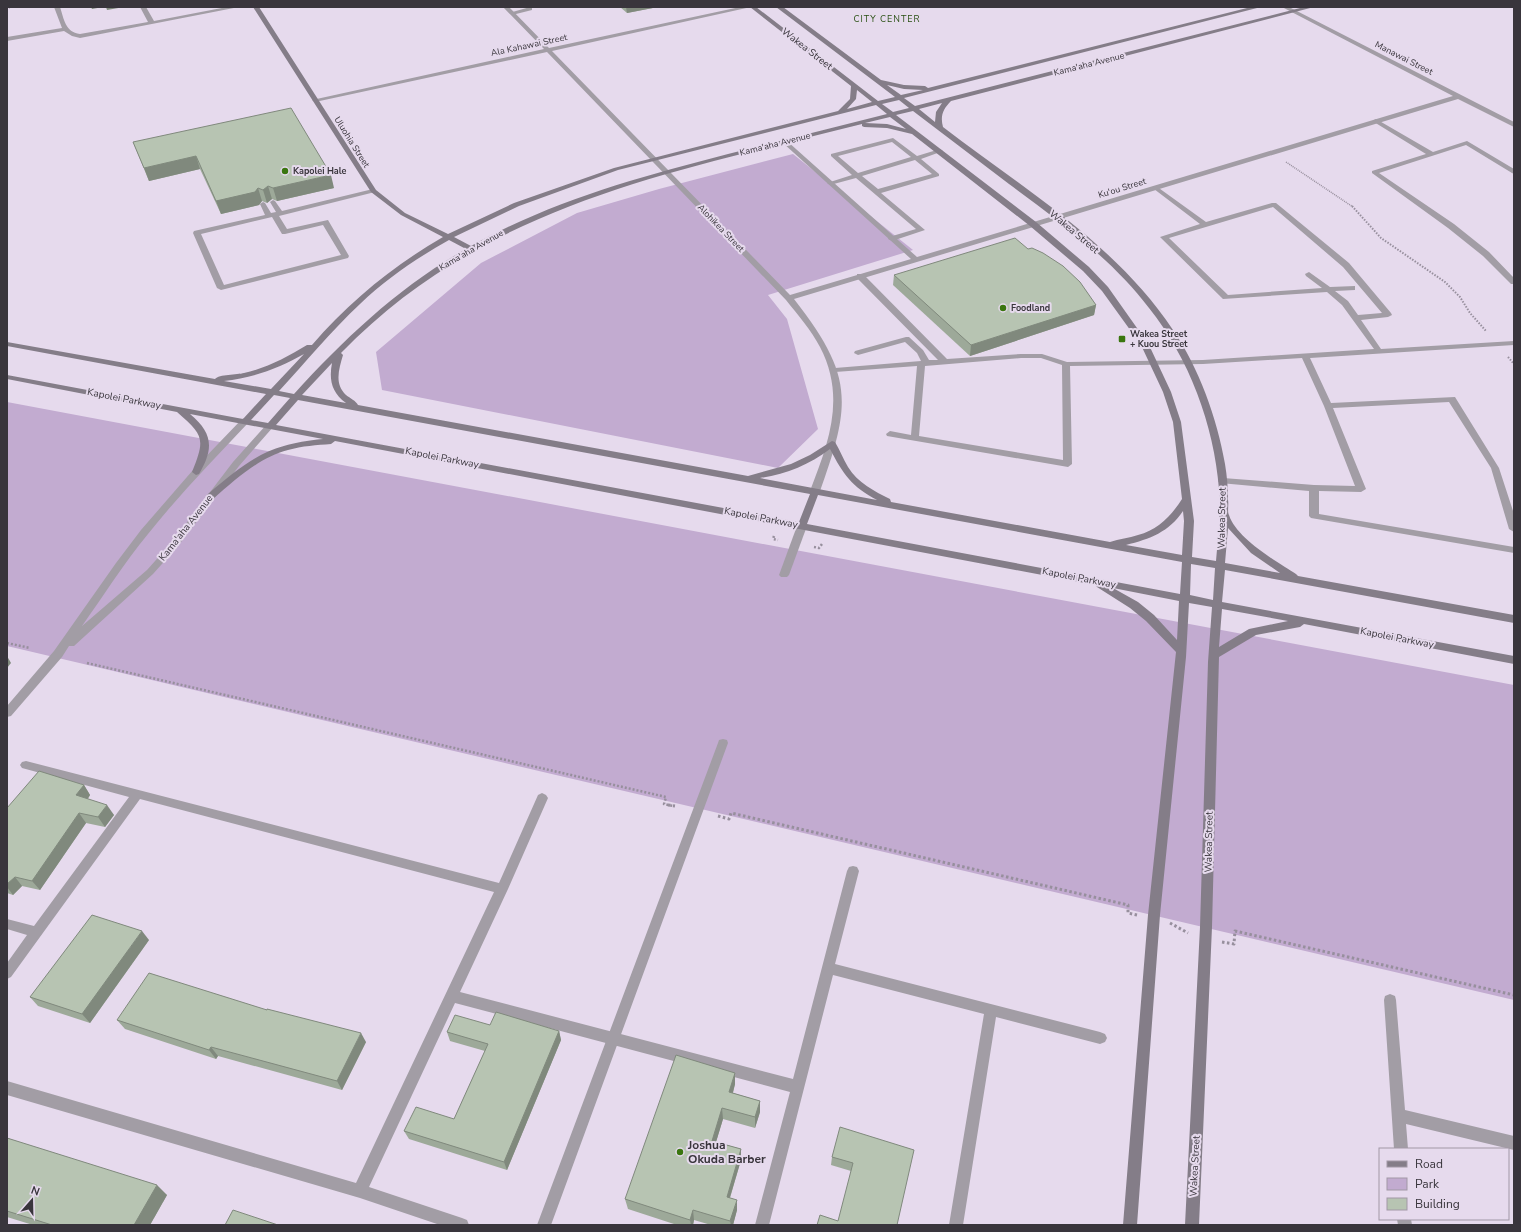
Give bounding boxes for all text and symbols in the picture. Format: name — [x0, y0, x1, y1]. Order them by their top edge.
district label: CITY CENTER — [853, 13, 921, 25]
street label: Wakea Street — [779, 25, 836, 74]
street label: Ala Kahawai Street — [490, 31, 569, 59]
street label: Manawai Street — [1373, 38, 1436, 78]
street label: Kama'aha Avenue — [1052, 49, 1126, 79]
street label: Uluohia Street — [332, 114, 373, 171]
street label: Kama'aha Avenue — [738, 129, 812, 159]
place label: Kapolei Hale — [293, 165, 347, 177]
marker: Kapolei Hale — [280, 166, 290, 176]
street label: Ku'ou Street — [1097, 175, 1148, 201]
street label: Alohikea Street — [695, 201, 748, 255]
street label: Wakea Street — [1046, 207, 1102, 257]
street label: Kama'aha Avenue — [437, 227, 506, 273]
place label: Foodland — [1011, 302, 1050, 314]
marker: Foodland — [998, 303, 1008, 313]
place label: Wakea Street + Kuou Street — [1130, 328, 1188, 350]
marker: Wakea Street + Kuou Street — [1117, 334, 1127, 344]
street label: Kapolei Parkway — [86, 385, 163, 413]
street label: Kapolei Parkway — [404, 444, 481, 472]
street label: Wakea Street — [1214, 487, 1230, 549]
street label: Kama'aha Avenue — [156, 492, 216, 564]
street label: Kapolei Parkway — [723, 504, 800, 532]
street label: Kapolei Parkway — [1041, 564, 1118, 592]
street label: Kapolei Parkway — [1359, 624, 1436, 652]
street label: Wakea Street — [1201, 811, 1217, 873]
street label: Wakea Street — [1186, 1135, 1204, 1197]
place label: Joshua Okuda Barber — [687, 1137, 766, 1167]
marker: Joshua Okuda Barber — [675, 1147, 685, 1157]
legend — [1379, 1148, 1509, 1220]
text: Road — [1415, 1156, 1443, 1172]
text: Park — [1415, 1176, 1440, 1192]
north arrow — [12, 1180, 52, 1220]
text: N — [29, 1183, 42, 1200]
text: Building — [1415, 1196, 1460, 1212]

